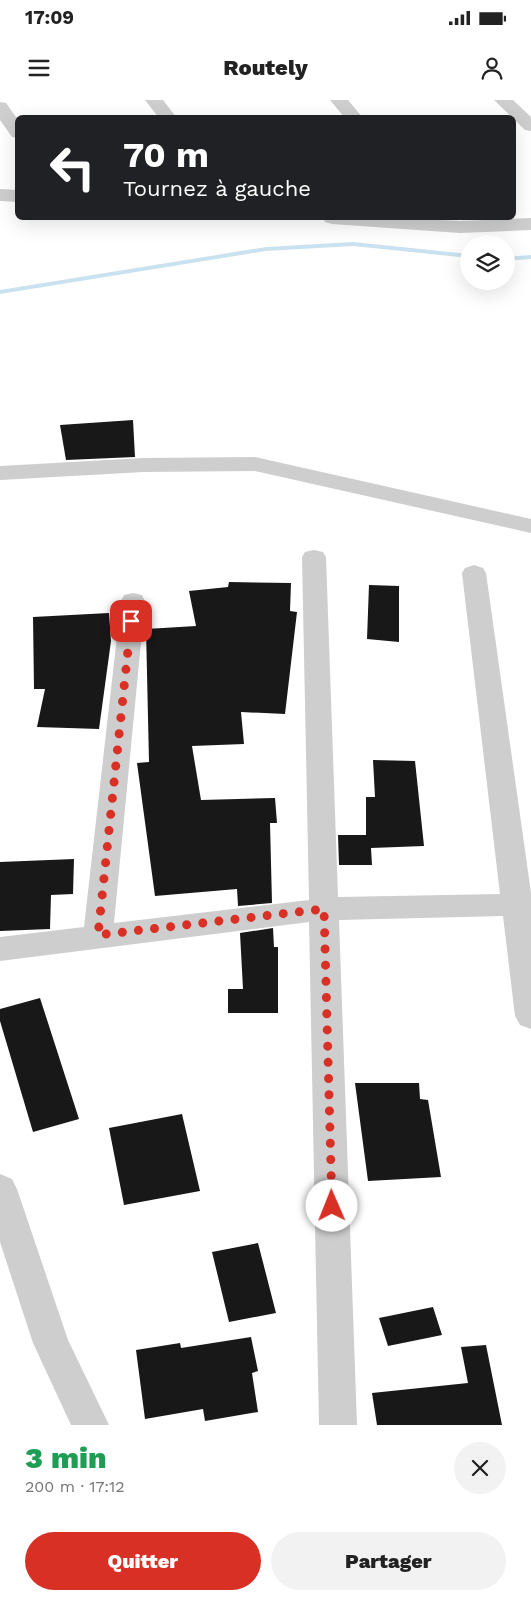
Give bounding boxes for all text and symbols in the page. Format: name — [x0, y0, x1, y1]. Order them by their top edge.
text: 17:09 — [25, 6, 74, 29]
icon: menu — [25, 54, 53, 82]
icon: person — [478, 54, 506, 82]
text: Routely — [223, 55, 308, 80]
text: 70 m — [123, 134, 209, 176]
icon: left — [40, 135, 105, 200]
text: Tournez à gauche — [123, 176, 311, 201]
map controls — [460, 235, 515, 290]
button: layers — [460, 235, 515, 290]
pin — [110, 600, 152, 642]
icon: arrive — [117, 607, 145, 635]
position arrow — [305, 1179, 357, 1231]
text: 3 min — [25, 1440, 107, 1475]
button: close — [454, 1442, 506, 1494]
text: 200 m · 17:12 — [25, 1477, 125, 1496]
button: Quitter — [25, 1532, 261, 1590]
button: Partager — [271, 1532, 506, 1590]

